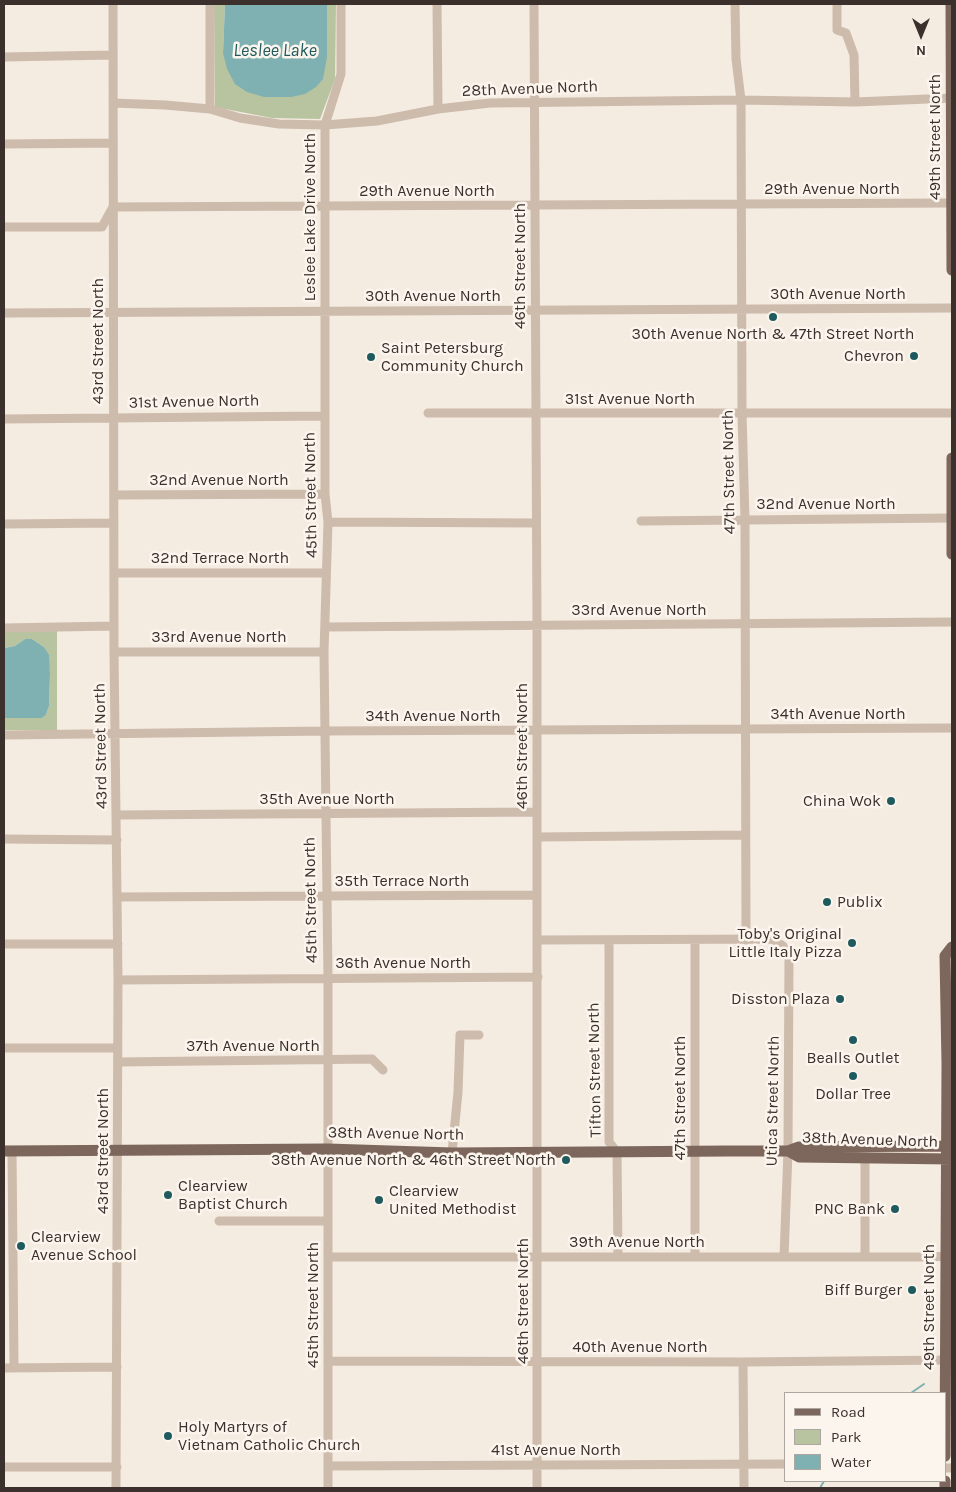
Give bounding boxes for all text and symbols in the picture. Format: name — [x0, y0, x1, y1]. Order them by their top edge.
north arrow — [896, 10, 946, 60]
water label: Leslee Lake — [233, 40, 317, 62]
text: N — [916, 42, 926, 59]
street label: 49th Street North — [925, 74, 945, 200]
street label: 28th Avenue North — [462, 77, 598, 101]
street label: Leslee Lake Drive North — [300, 133, 320, 301]
street label: 29th Avenue North — [764, 179, 900, 199]
street label: 29th Avenue North — [359, 181, 495, 201]
street label: 46th Street North — [510, 203, 530, 329]
street label: 43rd Street North — [88, 278, 108, 404]
street label: 30th Avenue North — [770, 284, 906, 304]
street label: 30th Avenue North — [365, 286, 501, 306]
marker: 30th Avenue North & 47th Street North — [767, 311, 779, 323]
place label: 30th Avenue North & 47th Street North — [631, 324, 915, 344]
place label: Saint Petersburg Community Church — [381, 338, 524, 376]
place label: Chevron — [844, 346, 904, 366]
marker: Chevron — [908, 350, 920, 362]
marker: Saint Petersburg Community Church — [365, 351, 377, 363]
street label: 31st Avenue North — [565, 389, 695, 409]
street label: 31st Avenue North — [129, 391, 259, 413]
street label: 47th Street North — [718, 409, 740, 535]
street label: 45th Street North — [300, 432, 322, 558]
street label: 32nd Avenue North — [149, 470, 289, 490]
street label: 32nd Avenue North — [756, 494, 896, 514]
street label: 32nd Terrace North — [151, 548, 289, 568]
street label: 33rd Avenue North — [571, 600, 707, 620]
street label: 33rd Avenue North — [151, 627, 287, 647]
street label: 43rd Street North — [90, 683, 112, 809]
street label: 46th Street North — [512, 683, 532, 809]
street label: 34th Avenue North — [770, 704, 906, 724]
street label: 34th Avenue North — [365, 706, 501, 726]
street label: 35th Avenue North — [259, 789, 395, 809]
place label: China Wok — [803, 791, 881, 811]
marker: China Wok — [885, 795, 897, 807]
street label: 45th Street North — [300, 837, 322, 963]
street label: 35th Terrace North — [335, 871, 469, 891]
place label: Publix — [837, 892, 882, 912]
marker: Publix — [821, 896, 833, 908]
place label: Toby's Original Little Italy Pizza — [729, 924, 842, 962]
marker: Toby's Original Little Italy Pizza — [846, 937, 858, 949]
street label: 36th Avenue North — [335, 953, 471, 973]
place label: Disston Plaza — [731, 989, 830, 1009]
marker: Disston Plaza — [834, 993, 846, 1005]
street label: Tifton Street North — [584, 1002, 606, 1138]
marker: Bealls Outlet — [847, 1034, 859, 1046]
street label: Utica Street North — [762, 1035, 784, 1167]
street label: 37th Avenue North — [186, 1036, 320, 1056]
street label: 47th Street North — [670, 1036, 690, 1160]
place label: Bealls Outlet — [807, 1048, 899, 1068]
marker: Dollar Tree — [847, 1070, 859, 1082]
place label: Dollar Tree — [815, 1084, 891, 1104]
street label: 43rd Street North — [93, 1088, 113, 1214]
street label: 38th Avenue North — [328, 1123, 464, 1145]
street label: 38th Avenue North — [802, 1128, 938, 1152]
place label: 38th Avenue North & 46th Street North — [271, 1150, 556, 1170]
marker: 38th Avenue North & 46th Street North — [560, 1154, 572, 1166]
place label: Clearview Baptist Church — [178, 1176, 288, 1214]
place label: Clearview United Methodist — [389, 1181, 516, 1219]
marker: Clearview Baptist Church — [162, 1189, 174, 1201]
marker: Clearview United Methodist — [373, 1194, 385, 1206]
place label: PNC Bank — [814, 1199, 885, 1219]
marker: PNC Bank — [889, 1203, 901, 1215]
place label: Clearview Avenue School — [31, 1227, 137, 1265]
street label: 39th Avenue North — [569, 1232, 705, 1252]
street label: 46th Street North — [513, 1238, 533, 1364]
marker: Clearview Avenue School — [15, 1240, 27, 1252]
street label: 45th Street North — [303, 1242, 323, 1368]
street label: 49th Street North — [919, 1244, 939, 1370]
place label: Biff Burger — [824, 1280, 902, 1300]
marker: Biff Burger — [906, 1284, 918, 1296]
street label: 40th Avenue North — [572, 1337, 708, 1357]
legend — [784, 1392, 946, 1482]
text: Road — [831, 1403, 866, 1421]
place label: Holy Martyrs of Vietnam Catholic Church — [178, 1417, 360, 1455]
text: Park — [831, 1428, 861, 1446]
marker: Holy Martyrs of Vietnam Catholic Church — [162, 1430, 174, 1442]
street label: 41st Avenue North — [491, 1440, 621, 1460]
text: Water — [831, 1453, 871, 1471]

